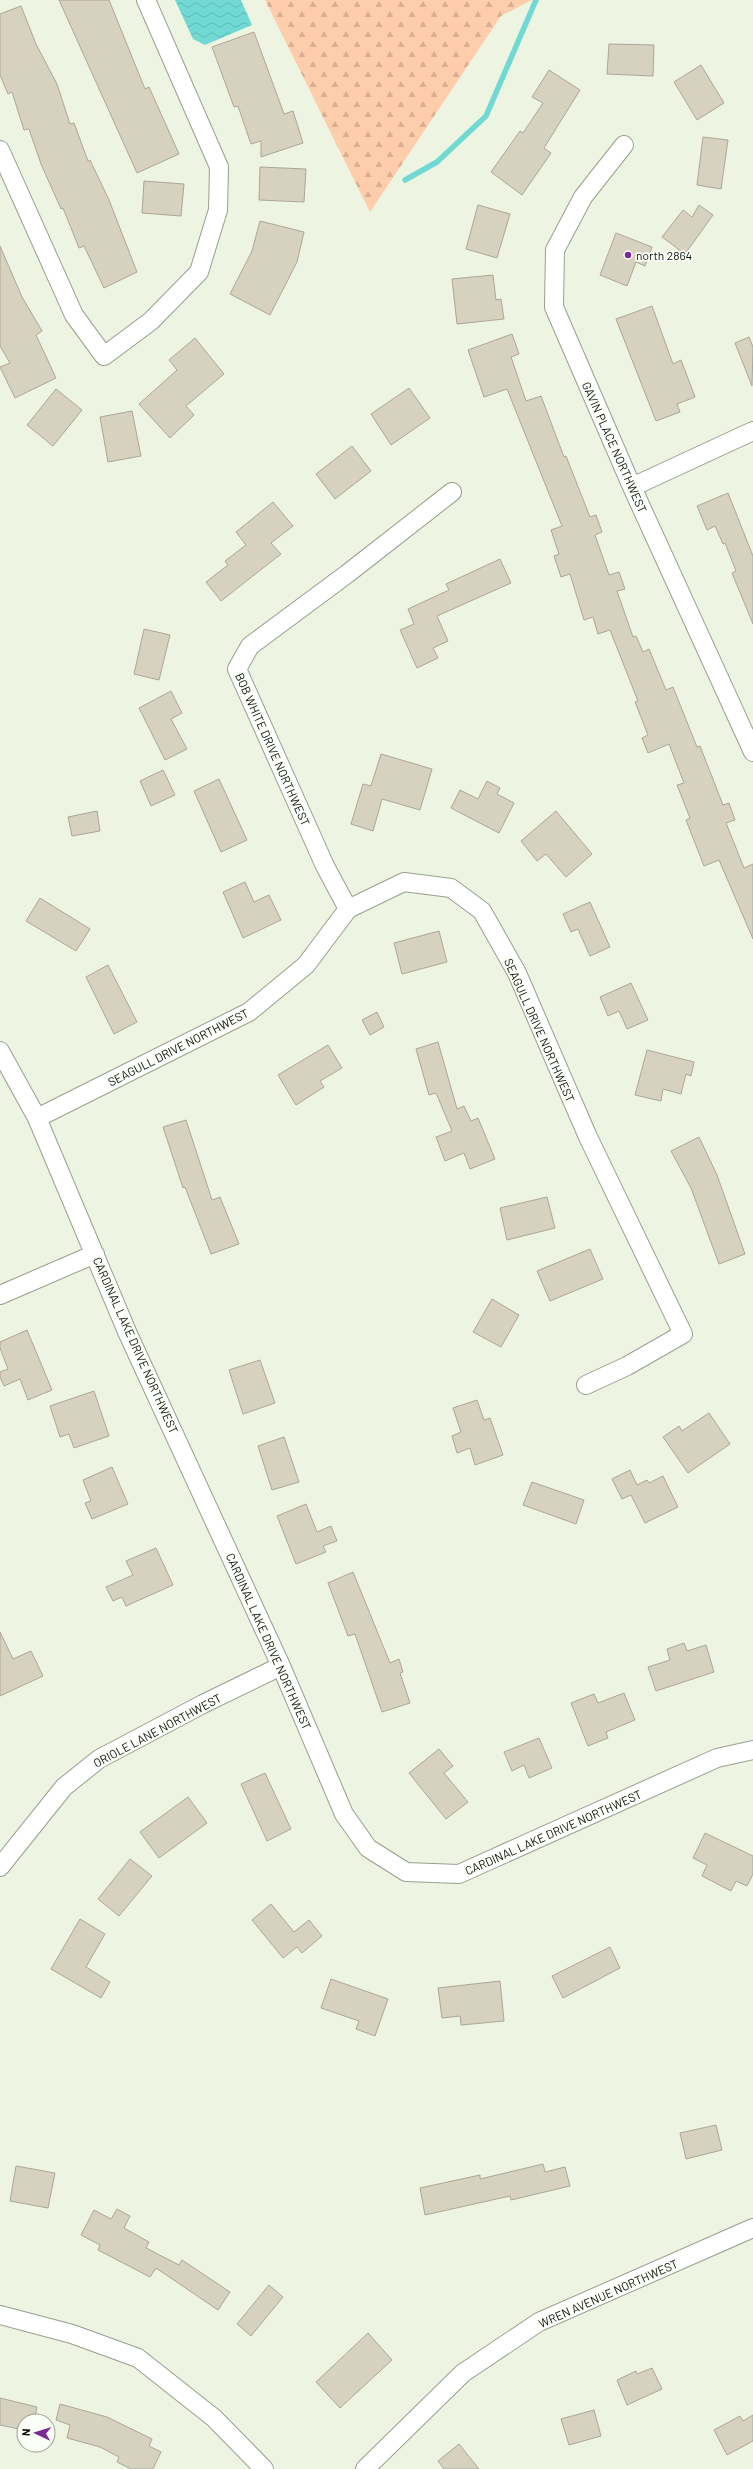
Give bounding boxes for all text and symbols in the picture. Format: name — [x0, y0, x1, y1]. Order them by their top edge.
place label: north 2864 — [636, 248, 692, 262]
marker: north 2864 — [623, 250, 633, 260]
street label: GAVIN PLACE NORTHWEST — [580, 379, 650, 515]
street label: BOB WHITE DRIVE NORTHWEST — [233, 670, 313, 828]
street label: SEAGULL DRIVE NORTHWEST — [502, 956, 578, 1104]
street label: SEAGULL DRIVE NORTHWEST — [105, 1005, 251, 1089]
street label: CARDINAL LAKE DRIVE NORTHWEST — [91, 1255, 181, 1436]
street label: CARDINAL LAKE DRIVE NORTHWEST — [224, 1551, 314, 1732]
street label: ORIOLE LANE NORTHWEST — [91, 1690, 224, 1770]
street label: CARDINAL LAKE DRIVE NORTHWEST — [463, 1787, 644, 1877]
street label: WREN AVENUE NORTHWEST — [536, 2256, 680, 2330]
north arrow — [16, 2413, 56, 2453]
text: N — [19, 2428, 32, 2436]

